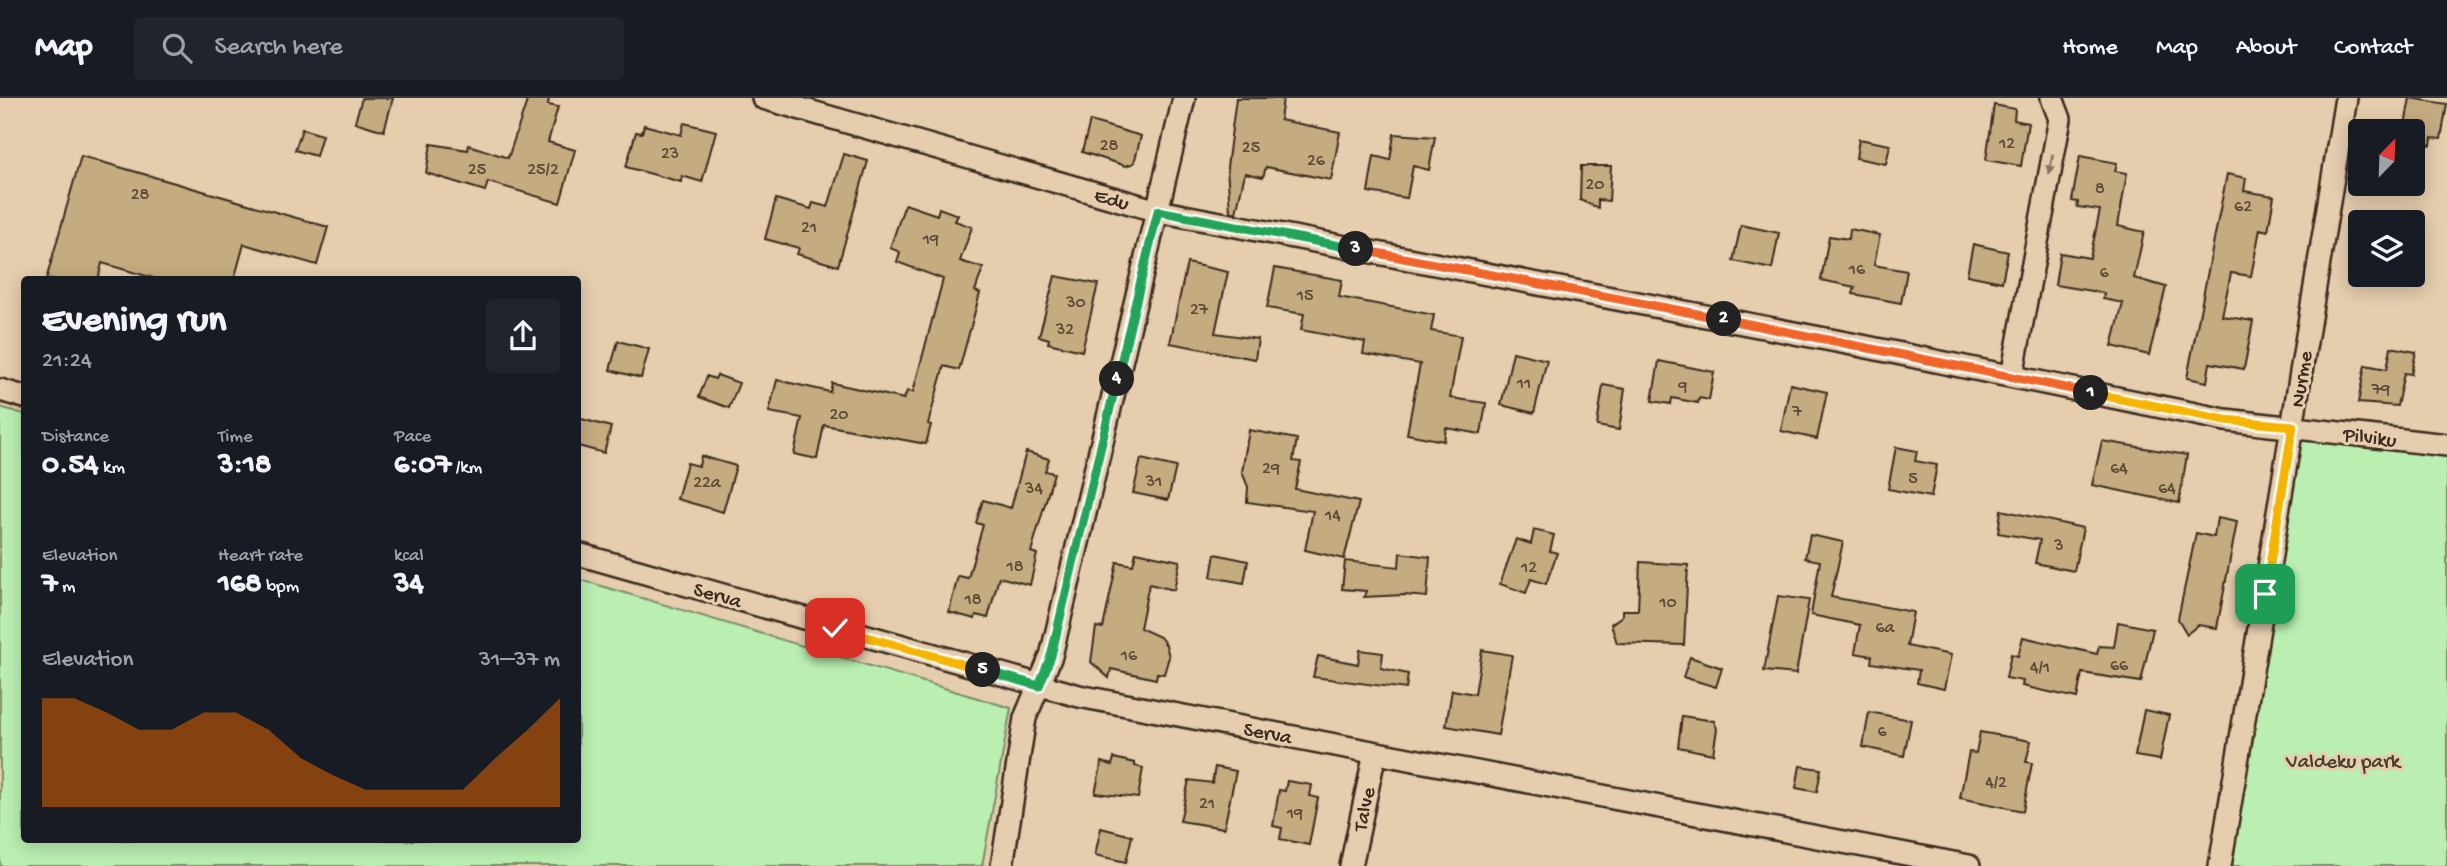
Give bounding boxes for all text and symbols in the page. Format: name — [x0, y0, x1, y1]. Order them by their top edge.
search box — [134, 17, 624, 80]
text: Map — [35, 29, 92, 67]
icon: search — [158, 29, 196, 67]
text: Search here — [214, 33, 343, 64]
text: Home — [2062, 34, 2118, 63]
text: Map — [2156, 34, 2198, 63]
text: About — [2236, 34, 2296, 63]
text: Contact — [2334, 34, 2412, 63]
north arrow — [2348, 119, 2426, 196]
map controls — [2348, 119, 2425, 287]
house number: 12 — [1998, 134, 2015, 155]
house number: 28 — [1100, 136, 1118, 157]
house number: 25 — [1242, 138, 1260, 159]
house number: 23 — [661, 144, 679, 165]
house number: 26 — [1307, 151, 1326, 172]
one-way arrow — [2045, 153, 2056, 175]
house number: 25 — [468, 160, 486, 181]
house number: 25/2 — [527, 160, 559, 181]
house number: 20 — [1585, 175, 1605, 196]
house number: 8 — [2095, 179, 2105, 200]
street label: Edu — [1091, 184, 1132, 218]
house number: 28 — [131, 185, 149, 206]
house number: 62 — [2234, 197, 2252, 218]
button: layers — [2348, 210, 2425, 287]
house number: 21 — [801, 218, 817, 239]
house number: 19 — [922, 230, 939, 251]
pin: 3 — [1338, 232, 1374, 266]
text: 3 — [1351, 237, 1360, 260]
house number: 16 — [1848, 260, 1866, 281]
house number: 6 — [2099, 263, 2109, 284]
house number: 15 — [1296, 286, 1313, 307]
house number: 30 — [1065, 293, 1086, 314]
button: share — [486, 299, 560, 373]
text: Evening run — [42, 300, 226, 344]
house number: 27 — [1190, 300, 1209, 321]
pin: 2 — [1706, 302, 1742, 336]
text: 2 — [1719, 307, 1728, 330]
house number: 32 — [1055, 320, 1074, 341]
text: 21:24 — [42, 348, 92, 375]
street label: Nurme — [2287, 348, 2320, 410]
pin: 4 — [1100, 362, 1134, 396]
text: 4 — [1112, 367, 1121, 390]
house number: 11 — [1516, 374, 1531, 395]
pin: 1 — [2074, 376, 2108, 410]
house number: 9 — [1677, 377, 1688, 398]
house number: 79 — [2371, 380, 2390, 401]
text: 1 — [2087, 381, 2094, 404]
house number: 7 — [1791, 402, 1802, 423]
house number: 20 — [829, 405, 849, 426]
street label: Pilviku — [2340, 424, 2398, 455]
text: Distance — [42, 426, 109, 449]
text: Time — [218, 426, 253, 449]
text: Pace — [394, 426, 431, 449]
text: 0.54 — [42, 449, 98, 484]
text: 3:18 — [218, 449, 272, 484]
text: 6:07 — [394, 449, 451, 484]
text: km — [98, 457, 125, 480]
text: /km — [451, 457, 482, 480]
house number: 29 — [1262, 459, 1280, 480]
house number: 64 — [2110, 459, 2128, 480]
house number: 5 — [1908, 469, 1918, 490]
house number: 31 — [1145, 472, 1162, 493]
house number: 22a — [693, 473, 722, 494]
house number: 34 — [1024, 479, 1043, 500]
house number: 64 — [2158, 479, 2176, 500]
house number: 14 — [1324, 506, 1341, 527]
house number: 3 — [2053, 536, 2064, 557]
text: Elevation — [42, 545, 118, 568]
text: Heart rate — [218, 545, 303, 568]
text: kcal — [394, 545, 424, 568]
house number: 18 — [1005, 557, 1024, 578]
house number: 12 — [1520, 558, 1537, 579]
pin — [2235, 564, 2295, 624]
text: 7 — [42, 568, 58, 603]
text: 168 — [218, 568, 262, 603]
text: 34 — [394, 568, 424, 603]
icon: arrive — [2246, 575, 2284, 613]
text: m — [58, 576, 76, 599]
text: bpm — [262, 576, 299, 599]
street label: Serva — [690, 579, 745, 616]
house number: 18 — [963, 590, 982, 611]
house number: 10 — [1658, 593, 1677, 614]
pin — [805, 598, 865, 658]
icon: check — [816, 609, 854, 647]
house number: 6a — [1875, 618, 1896, 639]
house number: 16 — [1120, 646, 1138, 667]
text: Elevation — [42, 647, 133, 674]
text: 31–37 m — [479, 647, 560, 674]
pin: 5 — [965, 652, 1000, 688]
house number: 66 — [2110, 656, 2129, 677]
text: 5 — [978, 658, 988, 681]
house number: 4/1 — [2030, 658, 2050, 679]
street label: Serva — [1241, 718, 1295, 753]
house number: 6 — [1877, 722, 1887, 743]
park label: Valdeku park — [2285, 751, 2403, 776]
house number: 4/2 — [1985, 773, 2007, 794]
street label: Talve — [1349, 784, 1384, 835]
house number: 21 — [1199, 794, 1215, 815]
house number: 19 — [1286, 804, 1303, 825]

